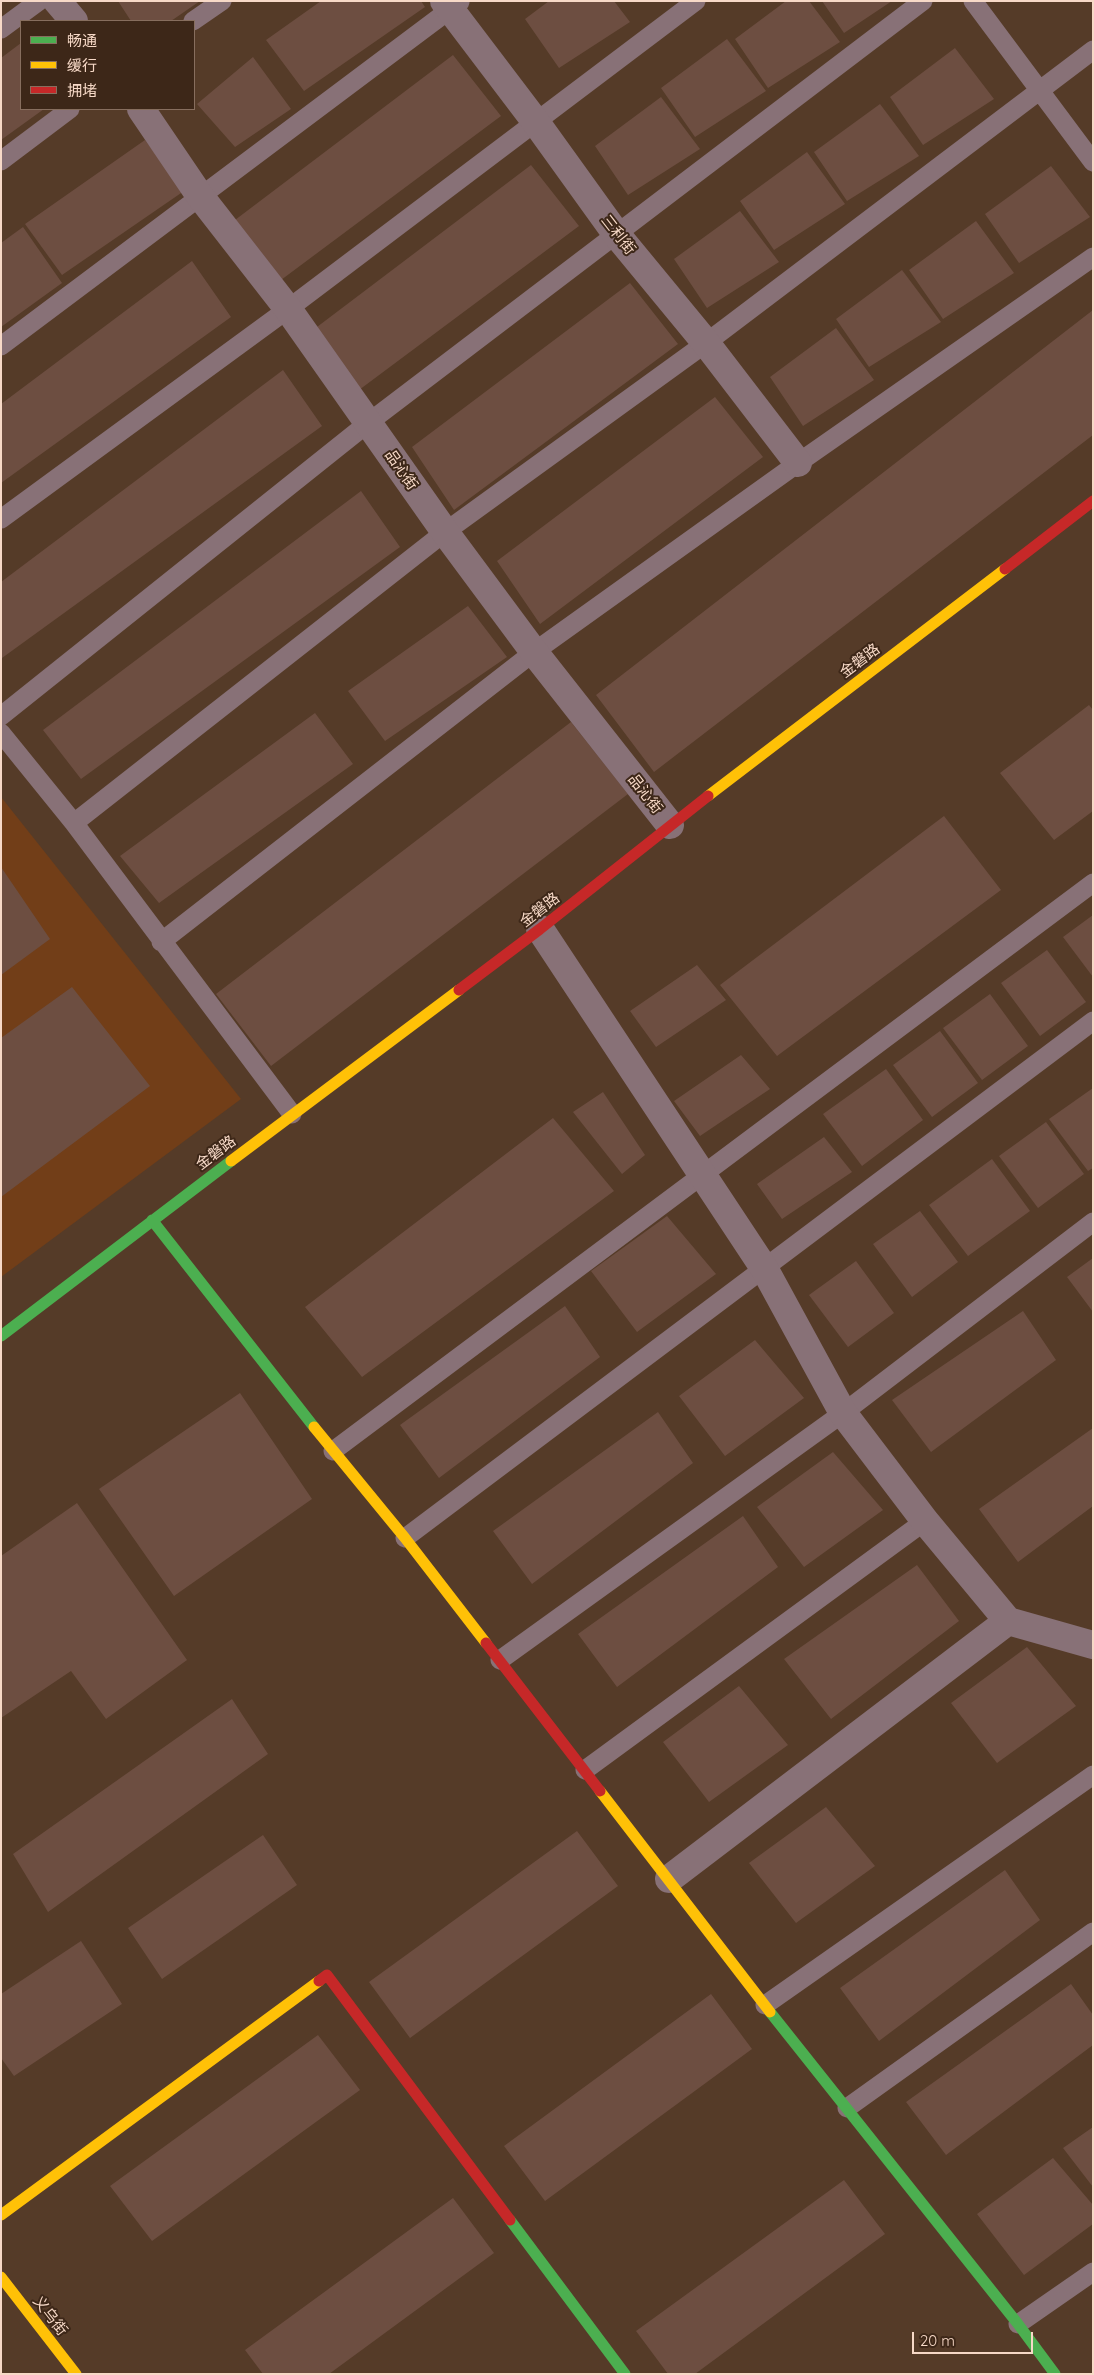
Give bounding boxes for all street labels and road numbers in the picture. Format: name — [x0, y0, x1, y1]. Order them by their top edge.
street label: 三利街 — [597, 212, 639, 258]
street label: 品沁街 — [381, 446, 421, 494]
street label: 金磐路 — [837, 640, 883, 682]
street label: 品沁街 — [624, 771, 666, 817]
street label: 金磐路 — [517, 889, 563, 931]
street label: 金磐路 — [193, 1132, 239, 1174]
street label: 义乌街 — [29, 2293, 71, 2339]

